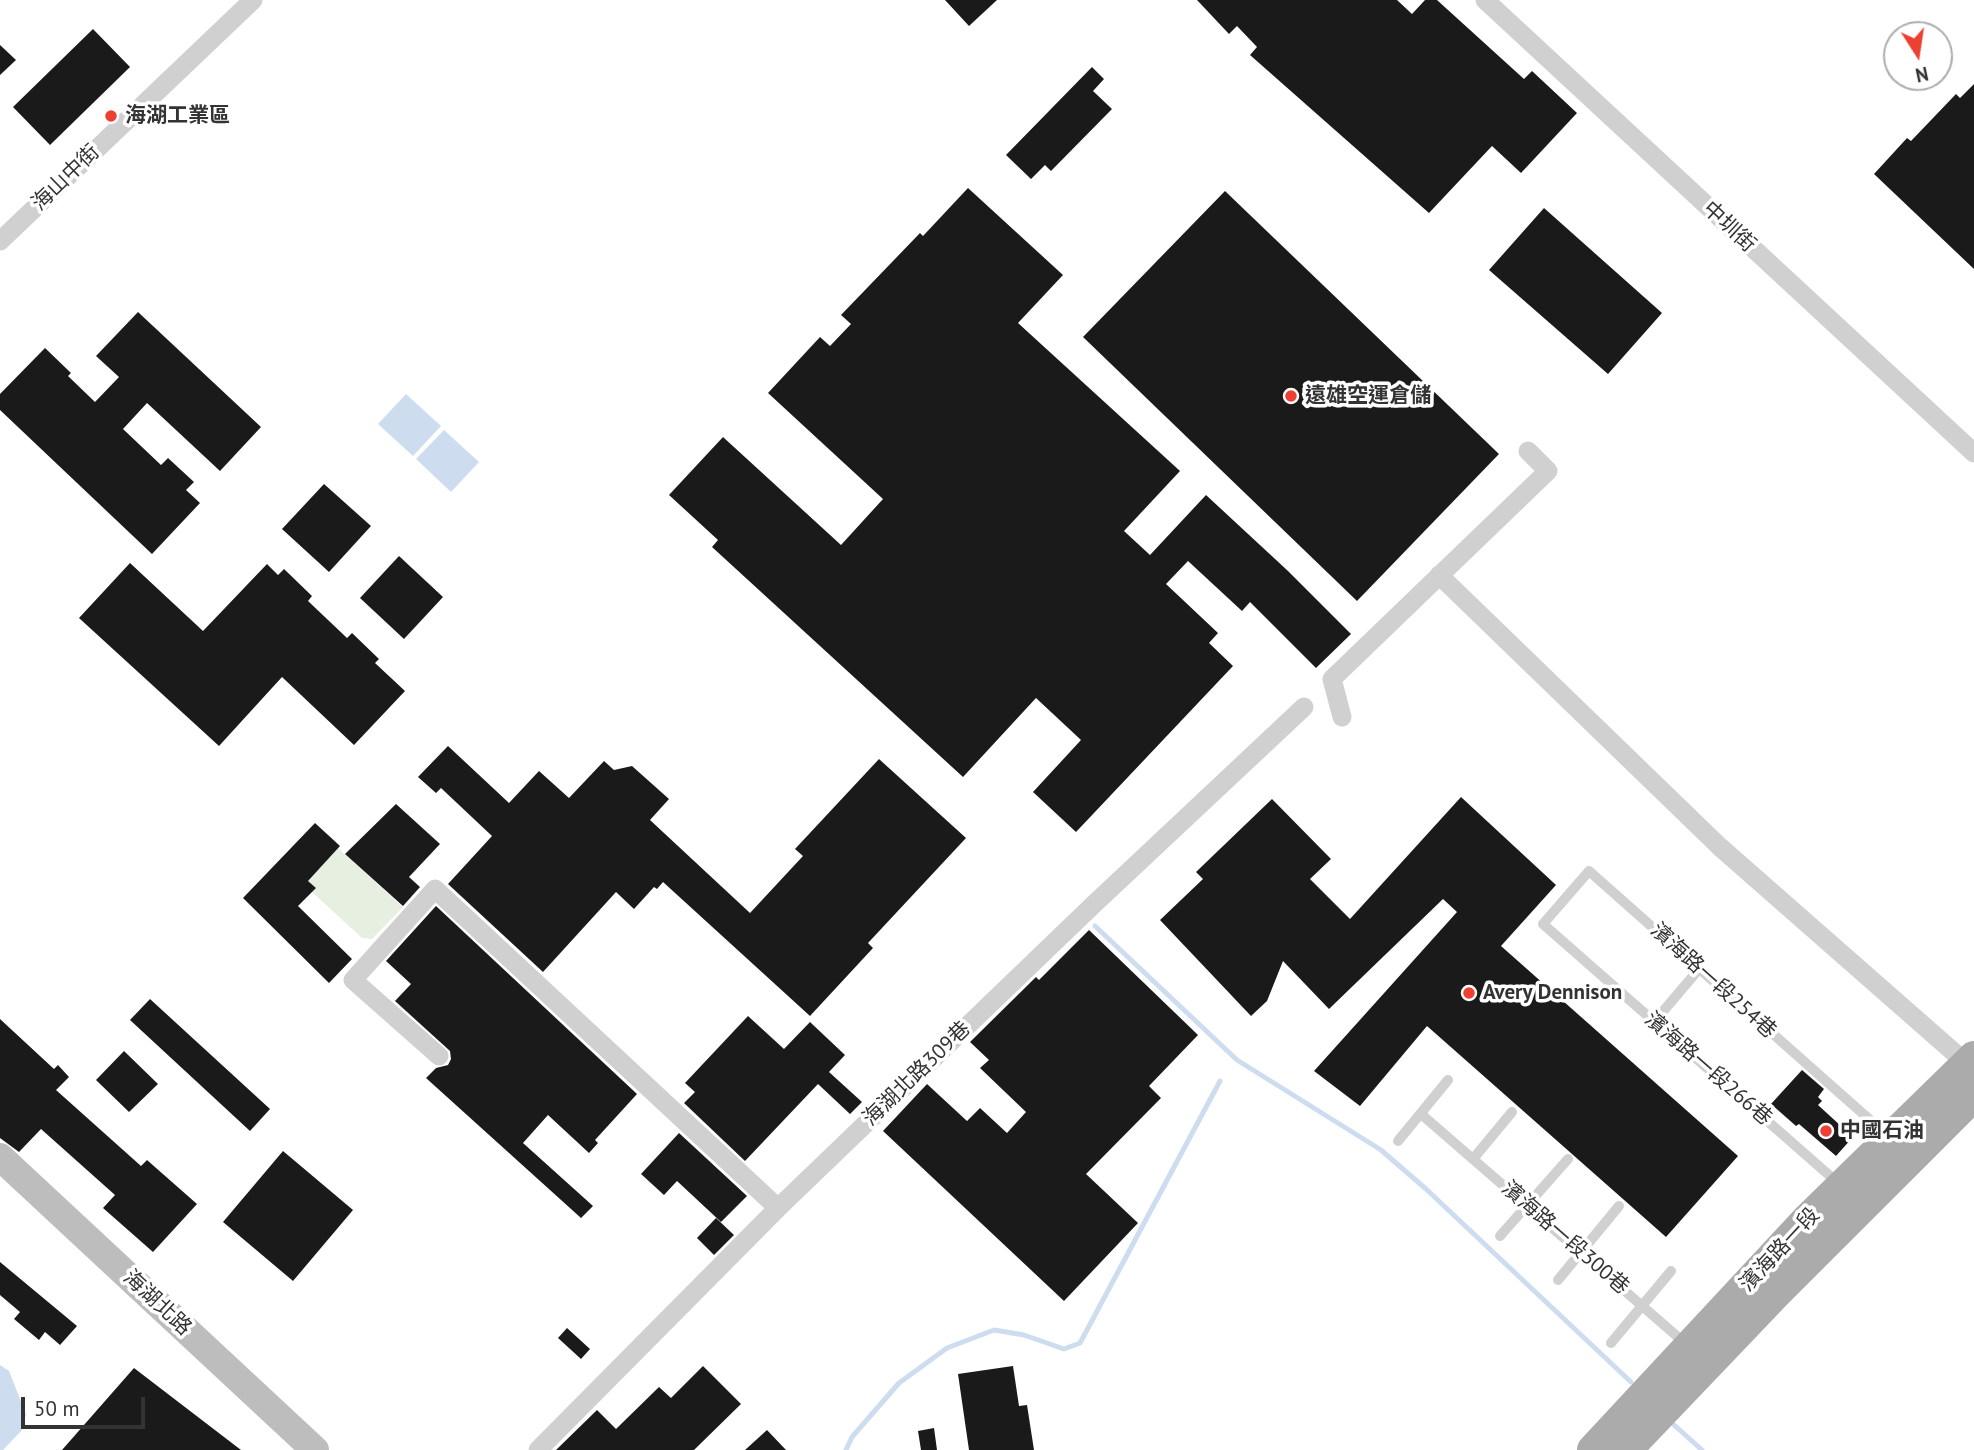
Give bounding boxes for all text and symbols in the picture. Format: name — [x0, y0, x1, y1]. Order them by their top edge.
north arrow — [1883, 21, 1953, 91]
text: N — [1913, 62, 1931, 88]
place label: 海湖工業區 — [125, 103, 230, 129]
marker: 海湖工業區 — [103, 108, 119, 124]
street label: 海山中街 — [27, 140, 105, 216]
street label: 中圳街 — [1697, 196, 1761, 258]
place label: 遠雄空運倉儲 — [1305, 383, 1431, 409]
marker: 遠雄空運倉儲 — [1283, 388, 1299, 404]
street label: 濱海路一段254巷 — [1645, 918, 1781, 1044]
place label: Avery Dennison — [1483, 980, 1622, 1006]
marker: Avery Dennison — [1461, 985, 1477, 1001]
street label: 濱海路一段266巷 — [1639, 1007, 1777, 1131]
street label: 海湖北路309巷 — [858, 1017, 976, 1131]
place label: 中國石油 — [1840, 1118, 1924, 1144]
marker: 中國石油 — [1818, 1123, 1834, 1139]
street label: 濱海路一段300巷 — [1496, 1176, 1634, 1300]
street label: 濱海路一段 — [1735, 1203, 1825, 1297]
street label: 海湖北路 — [118, 1265, 196, 1341]
scale bar — [24, 1384, 149, 1428]
text: 50 m — [34, 1395, 80, 1422]

